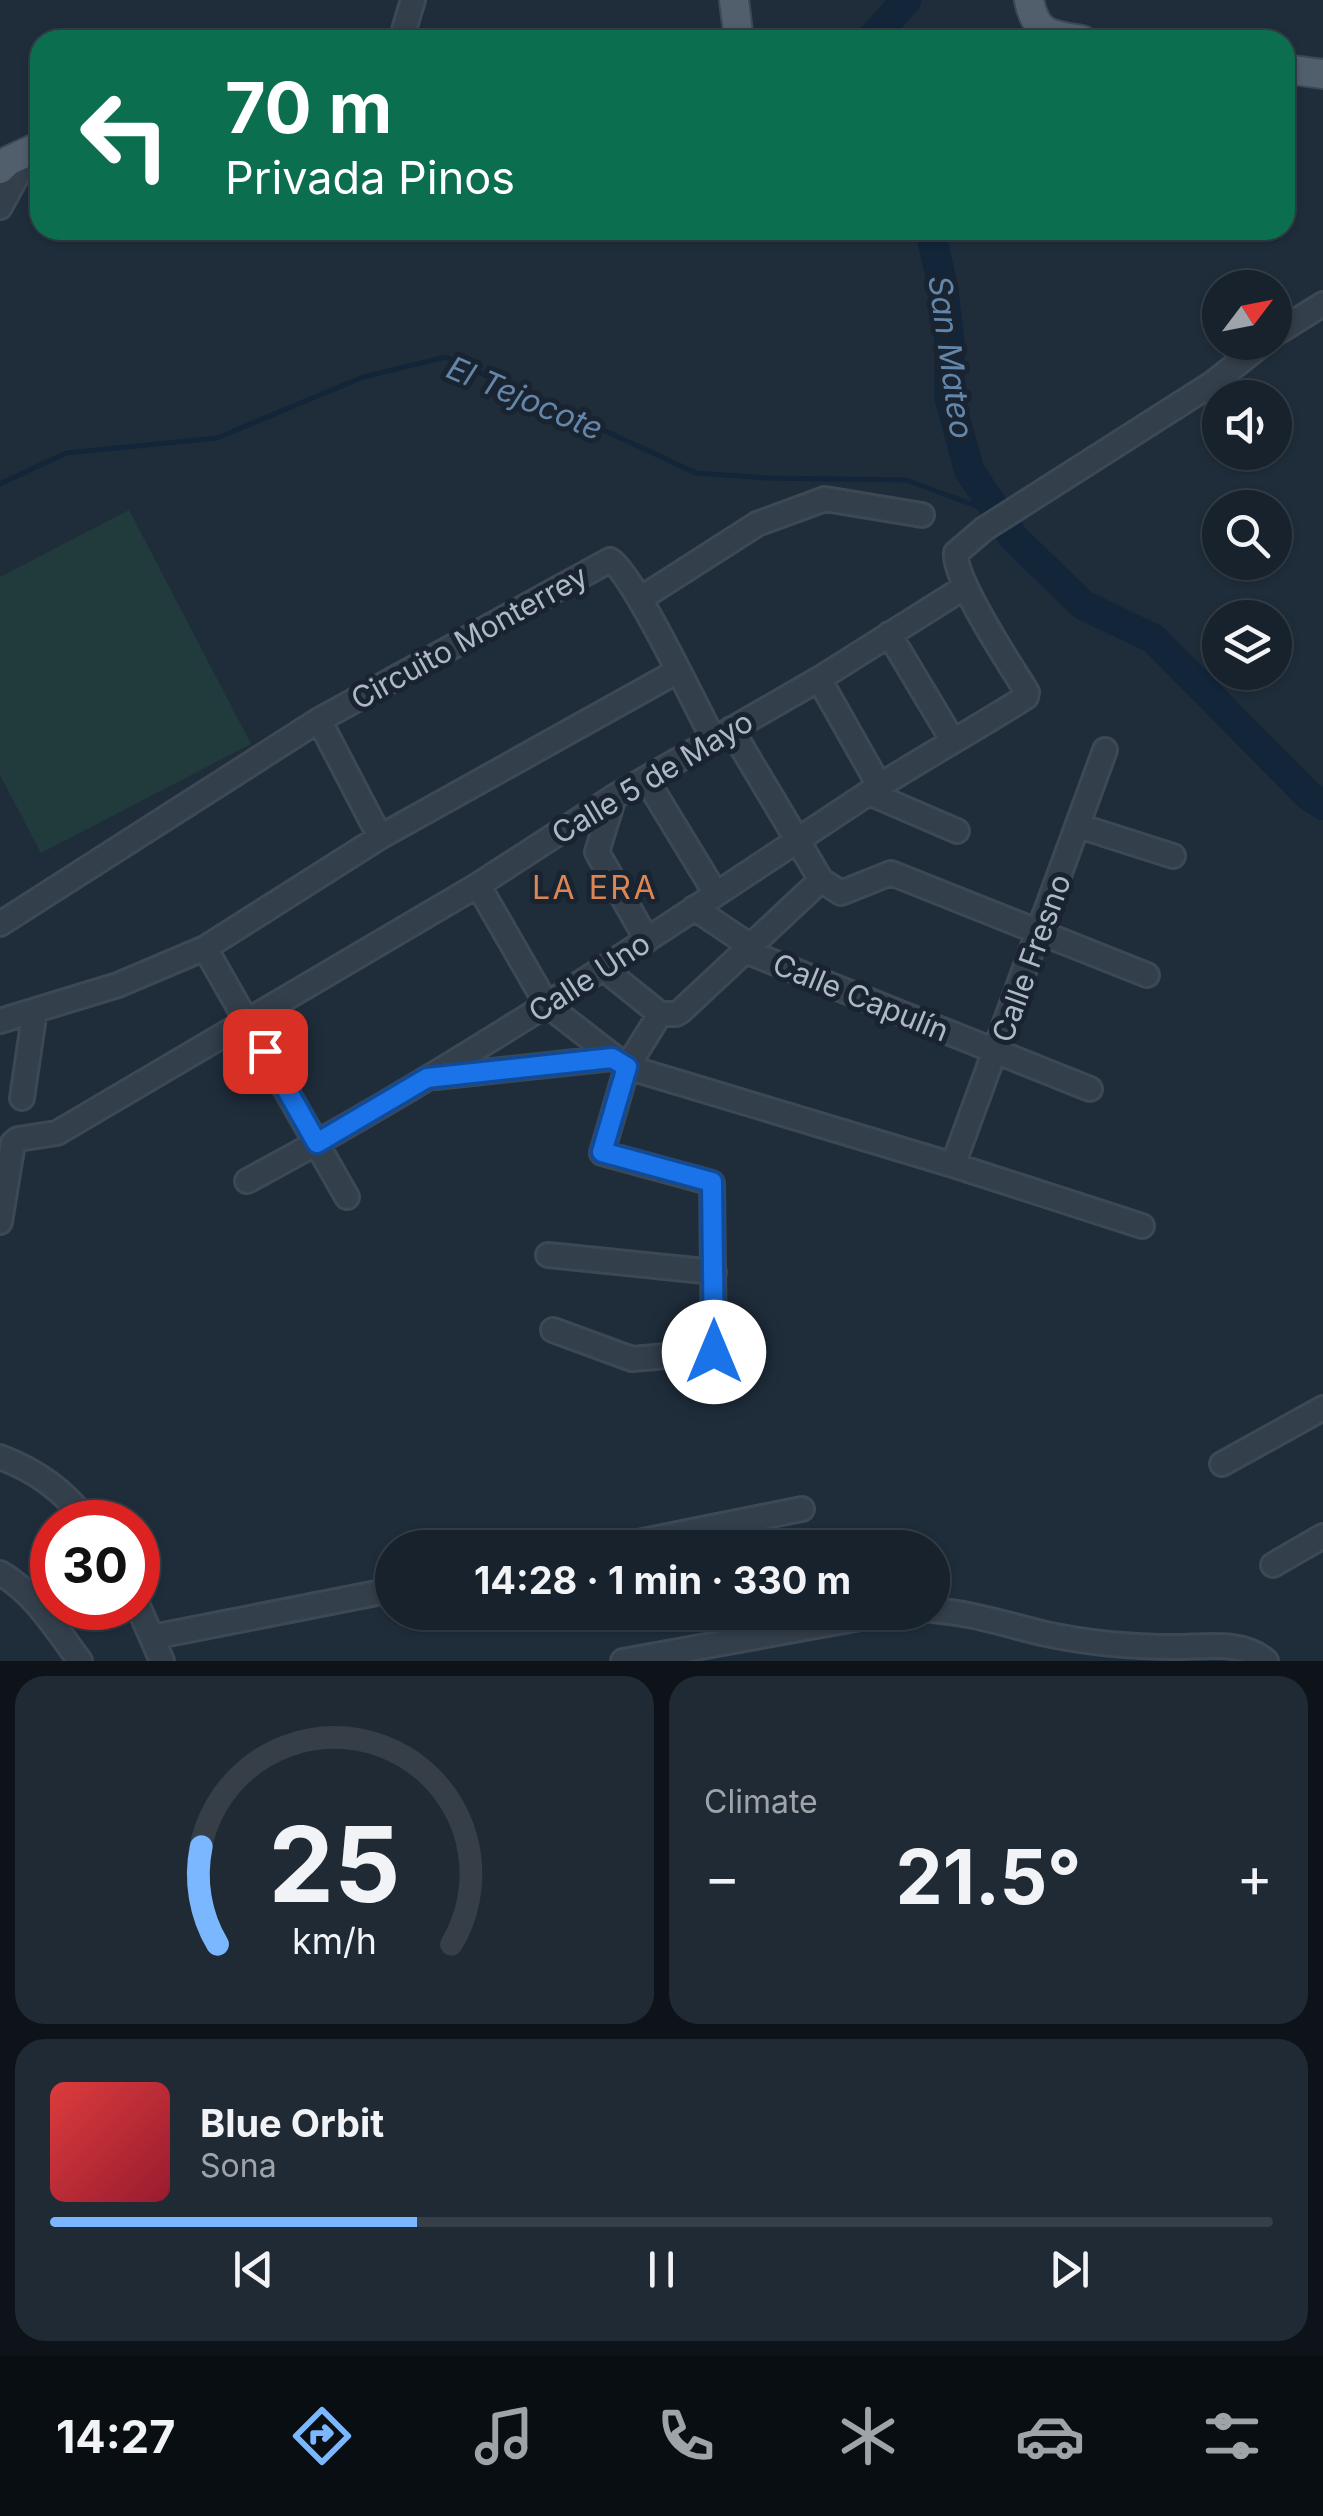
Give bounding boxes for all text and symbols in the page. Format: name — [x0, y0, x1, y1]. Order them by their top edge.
text: 70 m — [225, 65, 392, 150]
icon: left — [60, 70, 190, 200]
text: Privada Pinos — [225, 150, 515, 205]
north arrow — [1202, 270, 1292, 360]
map controls — [1202, 270, 1292, 690]
water label: San Mateo — [920, 273, 982, 441]
water label: El Tejocote — [441, 348, 609, 448]
button: sound — [1202, 380, 1292, 470]
button: search — [1202, 490, 1292, 580]
street label: Circuito Monterrey — [345, 557, 593, 717]
button: layers — [1202, 600, 1292, 690]
street label: Calle 5 de Mayo — [545, 703, 759, 851]
district label: LA ERA — [532, 868, 658, 907]
street label: Calle Fresno — [984, 869, 1078, 1047]
street label: Calle Uno — [522, 925, 656, 1029]
street label: Calle Capulín — [768, 945, 954, 1049]
pin — [223, 1009, 308, 1094]
icon: arrive — [238, 1024, 293, 1079]
position arrow — [662, 1300, 766, 1404]
speed limit sign: 30 — [30, 1500, 160, 1630]
text: 14:28 · 1 min · 330 m — [474, 1557, 851, 1603]
text: Climate — [704, 1782, 818, 1821]
text: 25 — [269, 1801, 400, 1927]
text: 21.5° — [895, 1831, 1082, 1922]
text: − — [704, 1844, 740, 1910]
text: + — [1237, 1844, 1273, 1910]
text: km/h — [292, 1919, 377, 1963]
text: Blue Orbit — [200, 2100, 384, 2146]
text: Sona — [200, 2146, 277, 2185]
icon: previous — [226, 2242, 281, 2297]
icon: pause — [634, 2242, 689, 2297]
icon: next — [1042, 2242, 1097, 2297]
icon: directions — [287, 2401, 357, 2471]
icon: music — [469, 2401, 539, 2471]
icon: phone — [651, 2401, 721, 2471]
icon: climate — [833, 2401, 903, 2471]
icon: car — [1015, 2401, 1085, 2471]
icon: filters — [1197, 2401, 1267, 2471]
text: 14:27 — [56, 2409, 175, 2464]

